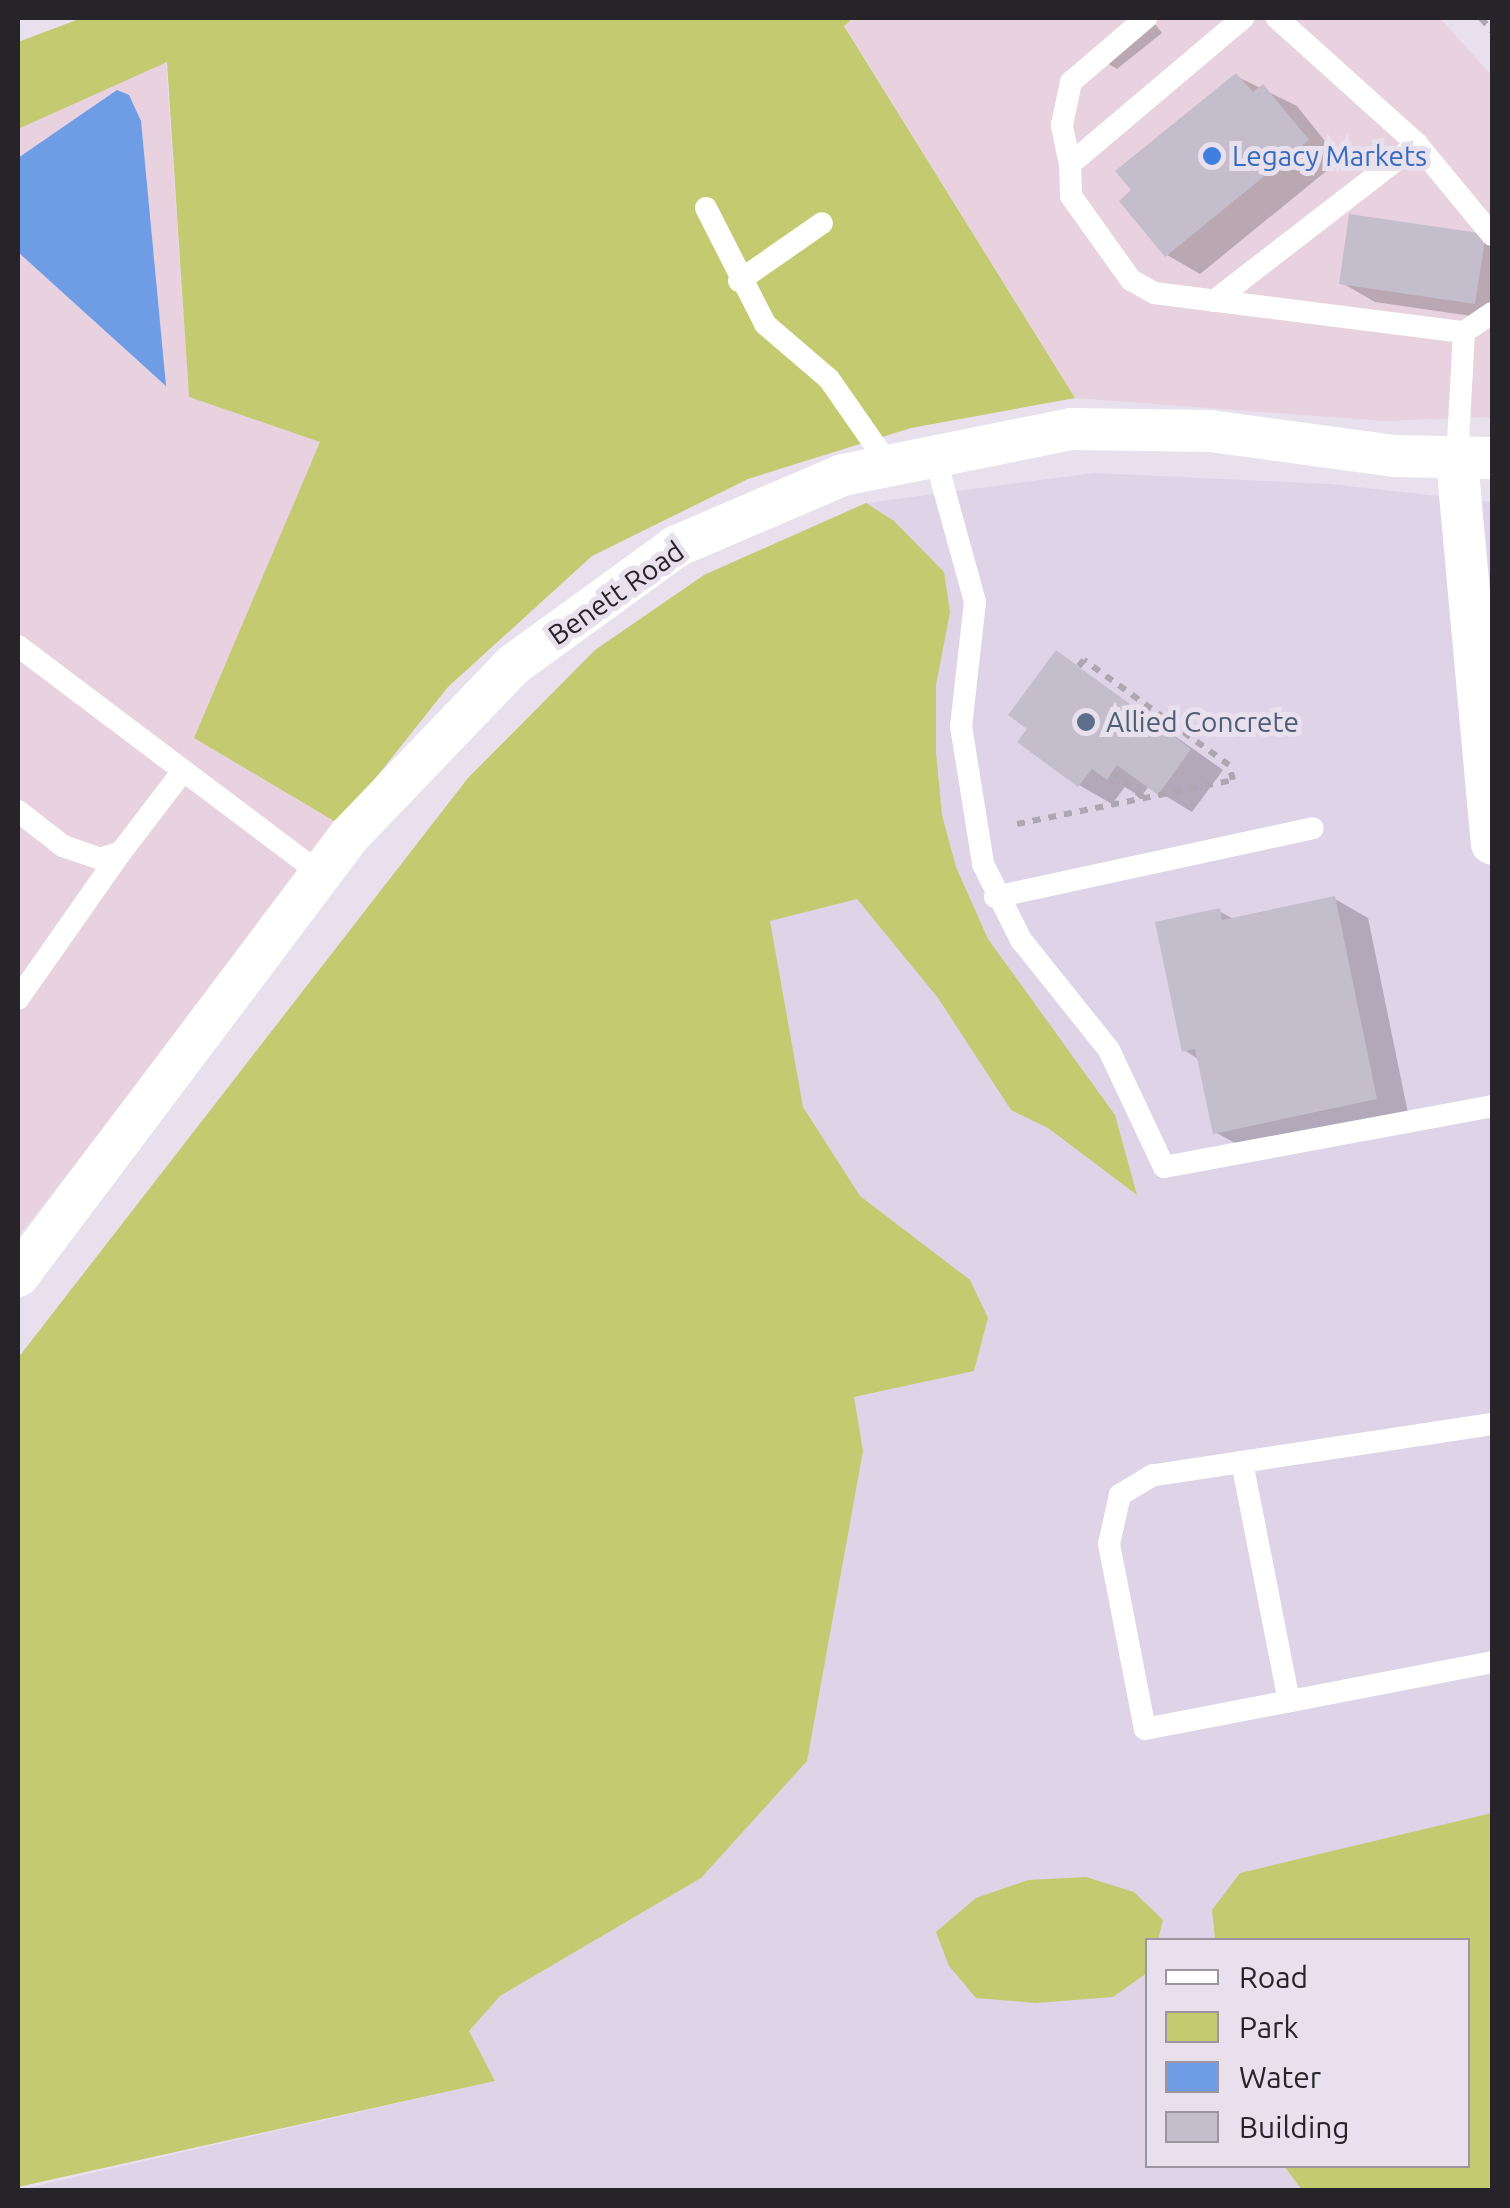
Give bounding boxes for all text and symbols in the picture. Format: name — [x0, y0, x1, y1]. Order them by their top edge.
place label: Legacy Markets — [1232, 139, 1427, 173]
marker: Legacy Markets — [1201, 145, 1223, 167]
street label: Benett Road — [542, 534, 690, 652]
place label: Allied Concrete — [1106, 705, 1299, 739]
marker: Allied Concrete — [1075, 711, 1097, 733]
legend — [1145, 1938, 1470, 2168]
text: Road — [1239, 1960, 1308, 1994]
text: Park — [1239, 2010, 1299, 2044]
text: Water — [1239, 2060, 1321, 2094]
text: Building — [1239, 2110, 1350, 2144]

